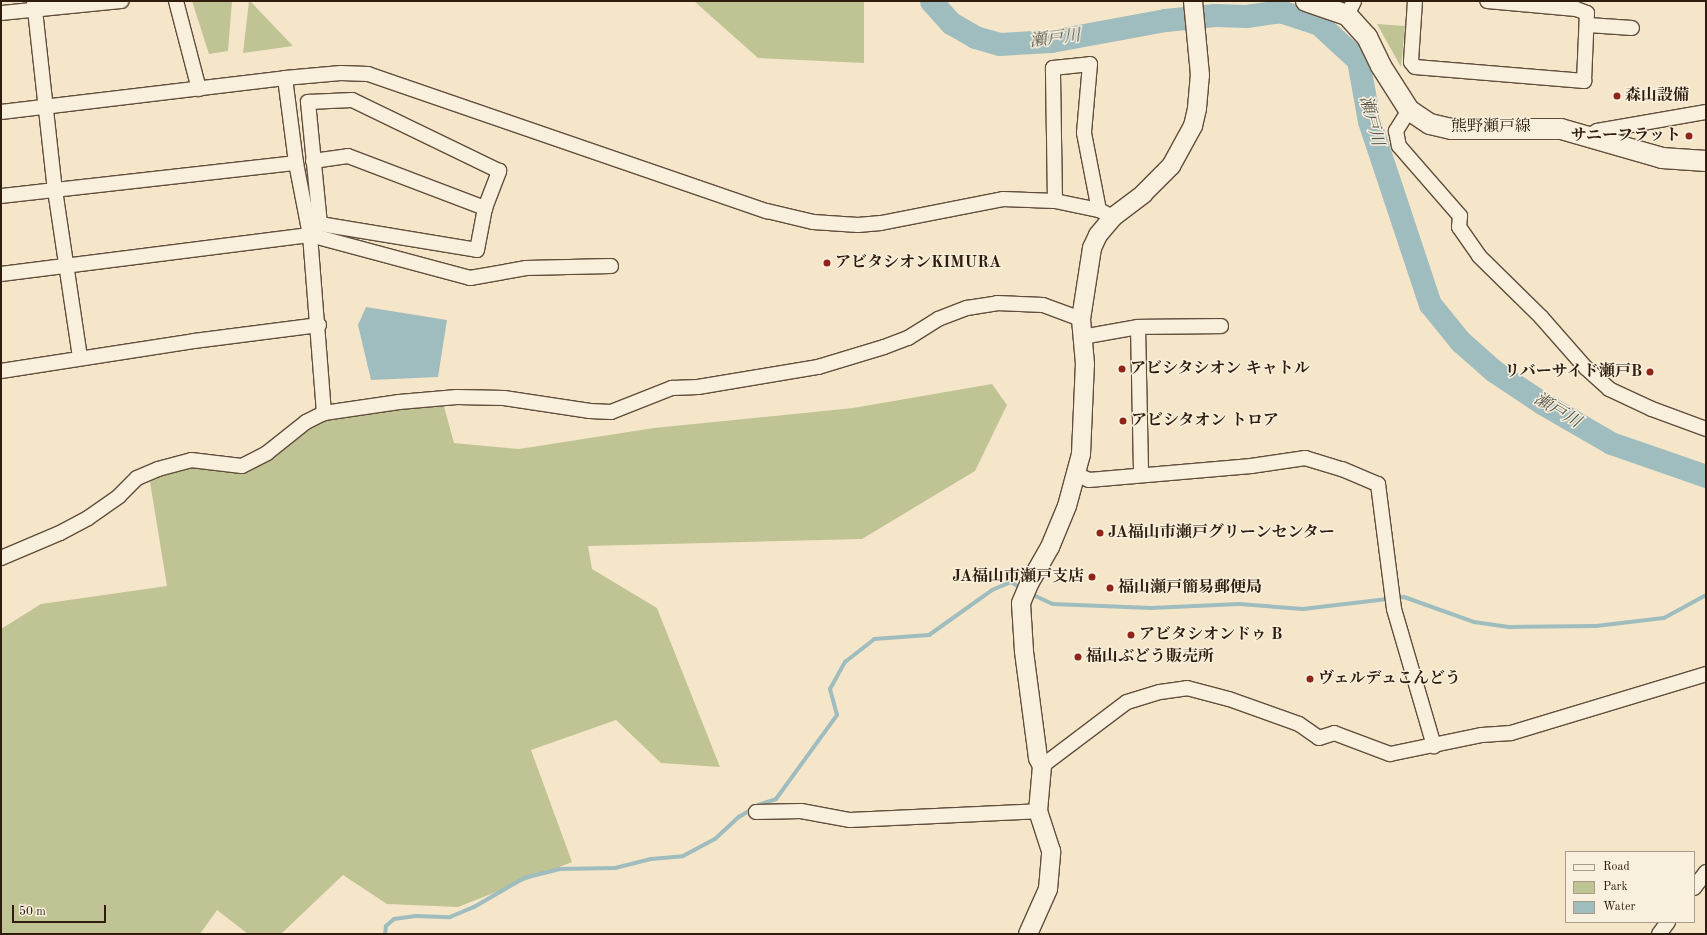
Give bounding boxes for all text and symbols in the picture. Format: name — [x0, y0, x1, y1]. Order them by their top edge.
water label: 瀬戸川 — [1028, 26, 1082, 52]
place label: 森山設備 — [1625, 86, 1689, 106]
marker: 森山設備 — [1612, 91, 1622, 101]
water label: 瀬戸川 — [1355, 94, 1387, 148]
street label: 熊野瀬戸線 — [1451, 117, 1531, 137]
place label: サニーフラット — [1569, 126, 1681, 146]
marker: サニーフラット — [1684, 131, 1694, 141]
place label: アビタシオンKIMURA — [835, 253, 1001, 273]
marker: アビタシオンKIMURA — [822, 258, 832, 268]
place label: アビシタシオン キャトル — [1130, 359, 1310, 379]
place label: リバーサイド瀬戸B — [1503, 362, 1642, 382]
marker: アビシタシオン キャトル — [1117, 364, 1127, 374]
marker: リバーサイド瀬戸B — [1645, 367, 1655, 377]
water label: 瀬戸川 — [1530, 389, 1584, 433]
place label: アビシタオン トロア — [1131, 411, 1279, 431]
marker: アビシタオン トロア — [1118, 416, 1128, 426]
place label: JA福山市瀬戸グリーンセンター — [1108, 523, 1336, 543]
marker: JA福山市瀬戸グリーンセンター — [1095, 528, 1105, 538]
place label: JA福山市瀬戸支店 — [952, 567, 1084, 587]
marker: JA福山市瀬戸支店 — [1087, 572, 1097, 582]
place label: 福山瀬戸簡易郵便局 — [1118, 578, 1262, 598]
marker: 福山瀬戸簡易郵便局 — [1105, 583, 1115, 593]
place label: アビタシオンドゥ B — [1139, 625, 1283, 645]
marker: アビタシオンドゥ B — [1126, 630, 1136, 640]
place label: 福山ぶどう販売所 — [1086, 647, 1214, 667]
marker: 福山ぶどう販売所 — [1073, 652, 1083, 662]
place label: ヴェルデュこんどう — [1318, 669, 1462, 689]
marker: ヴェルデュこんどう — [1305, 674, 1315, 684]
legend — [1565, 851, 1695, 923]
text: Road — [1603, 861, 1630, 873]
text: Park — [1603, 881, 1628, 893]
scale bar — [14, 897, 108, 923]
text: Water — [1603, 901, 1635, 913]
text: 50 m — [19, 906, 46, 918]

